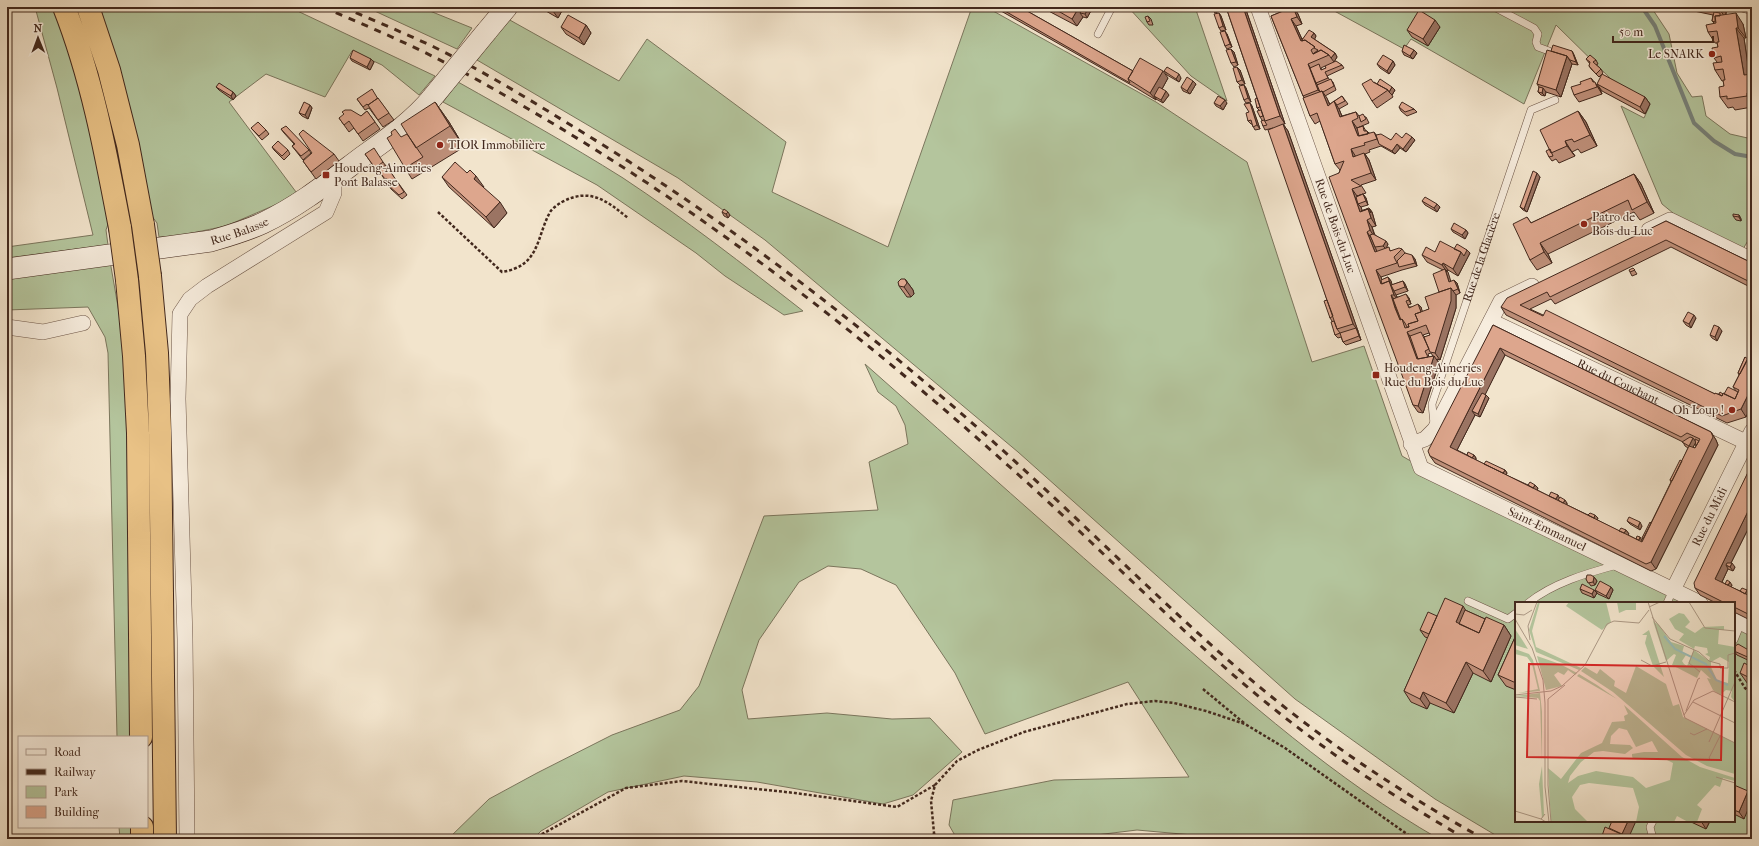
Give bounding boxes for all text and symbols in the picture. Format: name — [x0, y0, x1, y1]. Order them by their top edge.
north arrow — [18, 18, 58, 58]
scale bar — [1613, 18, 1713, 44]
text: N — [34, 22, 43, 35]
text: 50 m — [1619, 25, 1643, 39]
place label: Le SNARK — [1648, 47, 1705, 61]
marker: Le SNARK — [1707, 49, 1717, 59]
place label: TIOR Immobilière — [448, 138, 545, 152]
marker: TIOR Immobilière — [435, 140, 445, 150]
place label: Houdeng-Aimeries Pont Balasse — [334, 161, 432, 189]
marker: Houdeng-Aimeries Pont Balasse — [321, 170, 331, 180]
street label: Rue de Bois-du-Luc — [1312, 176, 1359, 275]
place label: Patro de Bois-du-Luc — [1592, 210, 1653, 238]
street label: Rue de la Glacière — [1460, 211, 1503, 304]
street label: Rue Balasse — [209, 214, 271, 248]
marker: Patro de Bois-du-Luc — [1579, 219, 1589, 229]
street label: Rue du Couchant — [1575, 356, 1662, 407]
place label: Houdeng-Aimeries Rue du Bois du Luc — [1384, 361, 1483, 389]
marker: Houdeng-Aimeries Rue du Bois du Luc — [1371, 370, 1381, 380]
place label: Oh Loup ! — [1673, 403, 1724, 417]
marker: Oh Loup ! — [1727, 405, 1737, 415]
street label: Rue du Midi — [1689, 484, 1730, 548]
street label: Saint-Emmanuel — [1506, 504, 1589, 554]
inset map — [1515, 602, 1735, 822]
legend — [18, 736, 148, 828]
text: Road — [54, 745, 81, 759]
text: Railway — [54, 765, 96, 779]
text: Park — [54, 785, 79, 799]
text: Building — [54, 805, 99, 819]

